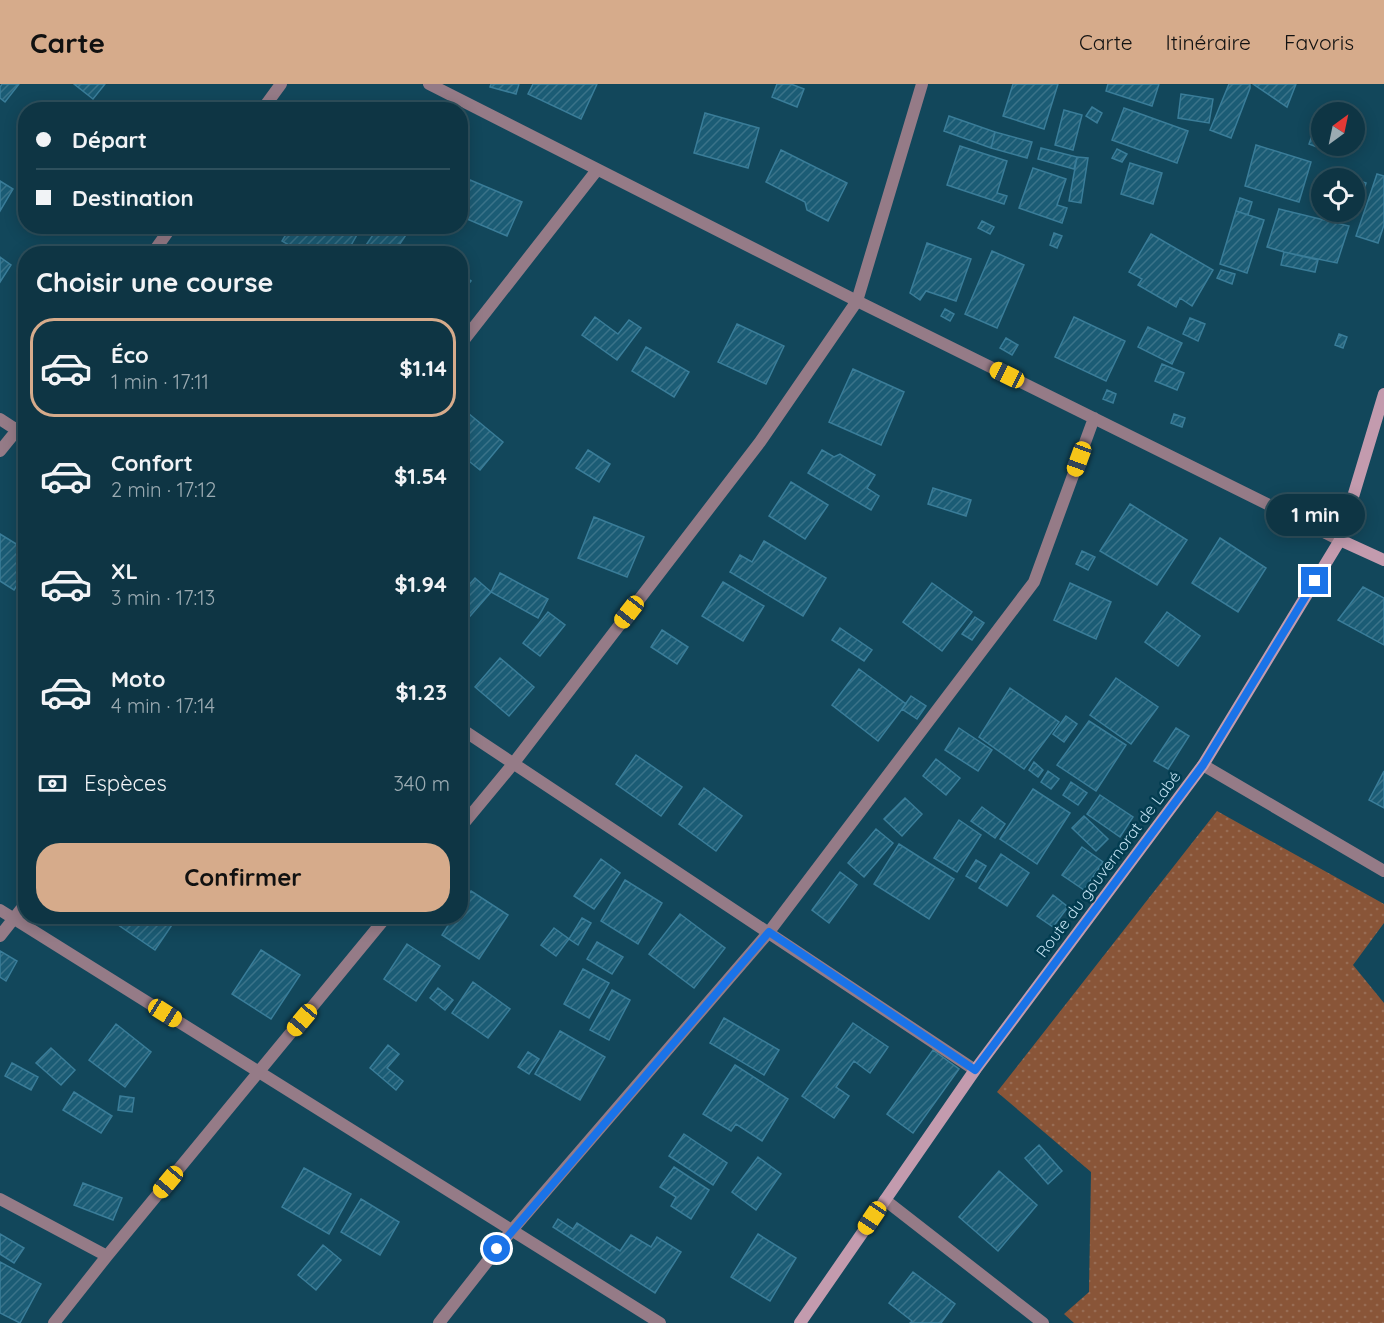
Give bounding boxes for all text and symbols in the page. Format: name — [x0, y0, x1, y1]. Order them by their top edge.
text: Carte — [30, 25, 105, 60]
text: Carte — [1079, 29, 1133, 55]
text: Itinéraire — [1166, 29, 1251, 55]
text: Favoris — [1284, 29, 1354, 55]
north arrow — [1311, 102, 1365, 156]
map controls — [1311, 102, 1365, 222]
text: Départ — [72, 126, 147, 154]
button: locate — [1311, 168, 1365, 222]
text: Destination — [72, 184, 194, 212]
text: Choisir une course — [36, 265, 273, 299]
icon: car — [39, 341, 93, 395]
text: Éco — [111, 341, 149, 369]
text: $1.14 — [399, 354, 447, 382]
car — [987, 359, 1027, 391]
text: 1 min · 17:11 — [111, 369, 209, 394]
car — [1064, 439, 1094, 479]
icon: car — [39, 449, 93, 503]
text: Confort — [111, 449, 193, 477]
text: $1.54 — [394, 462, 447, 490]
text: 2 min · 17:12 — [111, 477, 216, 502]
callout: 1 min — [1266, 494, 1364, 536]
text: 1 min — [1291, 502, 1340, 527]
icon: car — [39, 557, 93, 611]
text: XL — [111, 557, 138, 585]
route end — [1301, 567, 1328, 594]
text: $1.94 — [394, 570, 447, 598]
text: 3 min · 17:13 — [111, 585, 215, 610]
car — [611, 592, 647, 632]
icon: car — [39, 665, 93, 719]
text: Moto — [111, 665, 165, 693]
text: $1.23 — [395, 678, 447, 706]
text: 4 min · 17:14 — [111, 693, 215, 718]
icon: cash — [36, 767, 69, 800]
street label: Route du gouvernorat de Labé — [1031, 767, 1185, 961]
text: Espèces — [84, 769, 167, 797]
text: 340 m — [393, 771, 450, 796]
button: Confirmer — [36, 843, 450, 912]
car — [145, 996, 185, 1030]
car — [284, 1000, 320, 1040]
car — [150, 1162, 186, 1202]
car — [854, 1198, 890, 1238]
route start — [483, 1235, 510, 1262]

